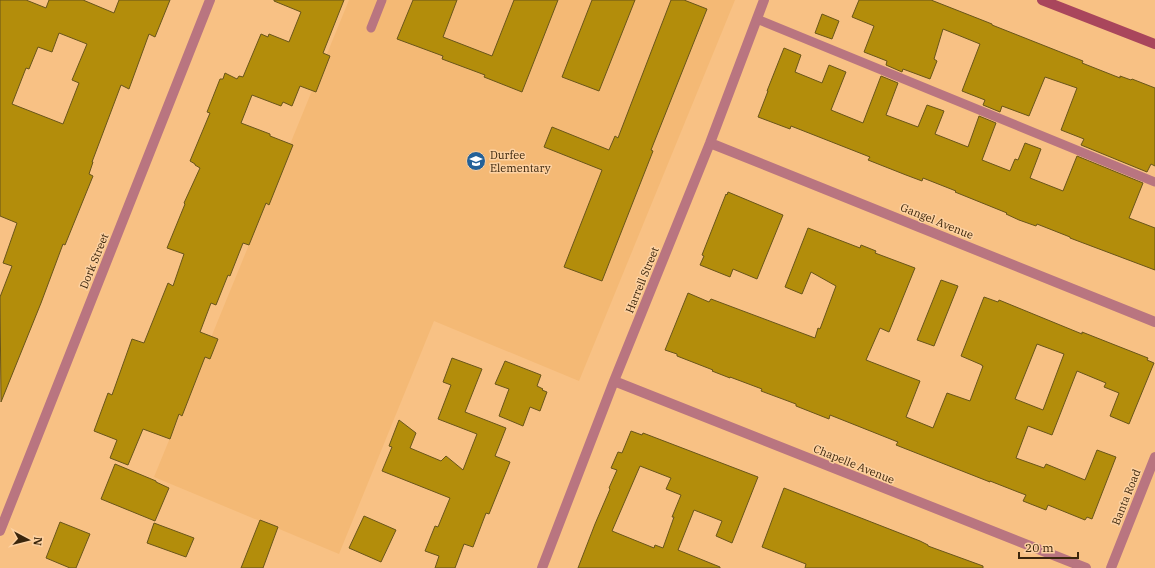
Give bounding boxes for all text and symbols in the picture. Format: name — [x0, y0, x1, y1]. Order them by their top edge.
place label: Durfee Elementary — [490, 148, 551, 175]
school or university icon: Durfee Elementary — [465, 150, 487, 172]
street label: Gangel Avenue — [898, 200, 976, 242]
street label: Dork Street — [77, 231, 112, 291]
street label: Harrell Street — [622, 245, 662, 315]
street label: Chapelle Avenue — [811, 441, 897, 487]
street label: Banta Road — [1108, 467, 1144, 527]
north arrow — [8, 520, 48, 560]
scale bar — [1019, 534, 1078, 560]
text: N — [30, 536, 45, 547]
text: 20 m — [1025, 540, 1054, 555]

